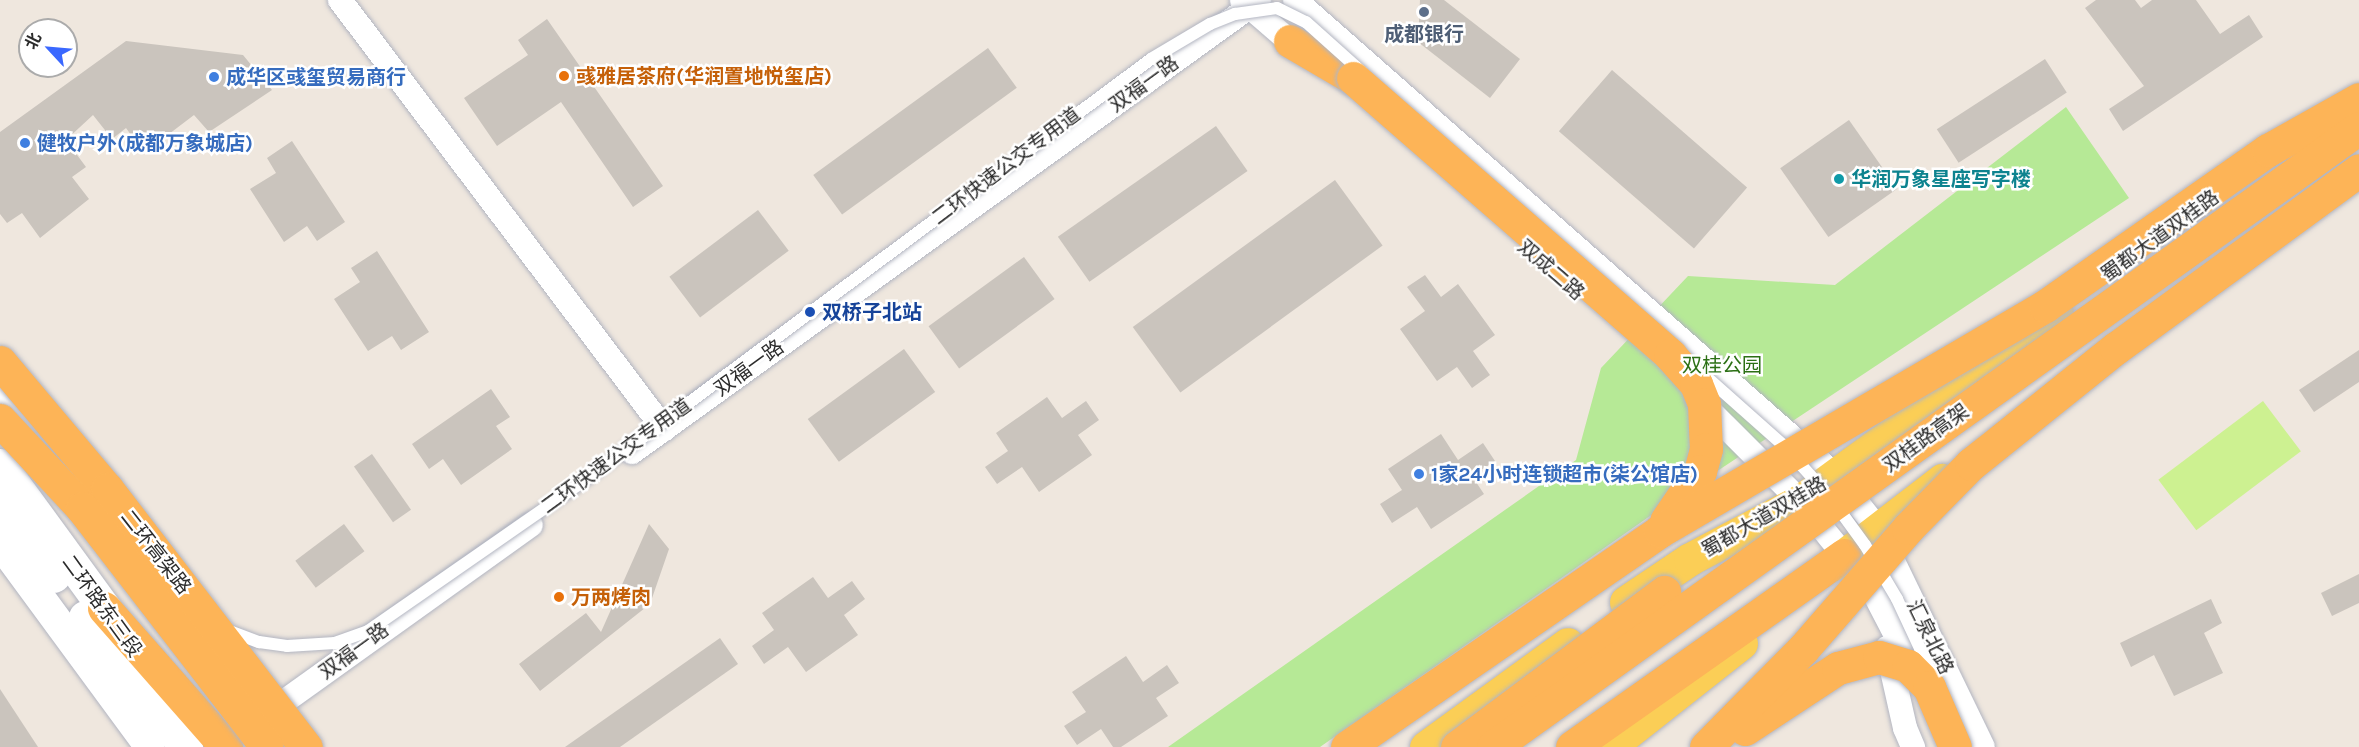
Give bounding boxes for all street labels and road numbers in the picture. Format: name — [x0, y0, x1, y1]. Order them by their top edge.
street label: 双福一路 — [1105, 51, 1183, 117]
street label: 二环快速公交专用道 — [927, 102, 1085, 230]
street label: 蜀都大道双桂路 — [2096, 185, 2224, 287]
street label: 双成二路 — [1513, 235, 1589, 305]
street label: 双福一路 — [710, 335, 788, 401]
street label: 二环快速公交专用道 — [536, 393, 696, 519]
street label: 双桂路高架 — [1878, 399, 1974, 477]
street label: 蜀都大道双桂路 — [1697, 472, 1831, 562]
street label: 二环高架路 — [116, 505, 196, 599]
street label: 二环路东三段 — [57, 550, 147, 662]
street label: 汇泉北路 — [1902, 596, 1958, 678]
street label: 双福一路 — [315, 618, 393, 684]

